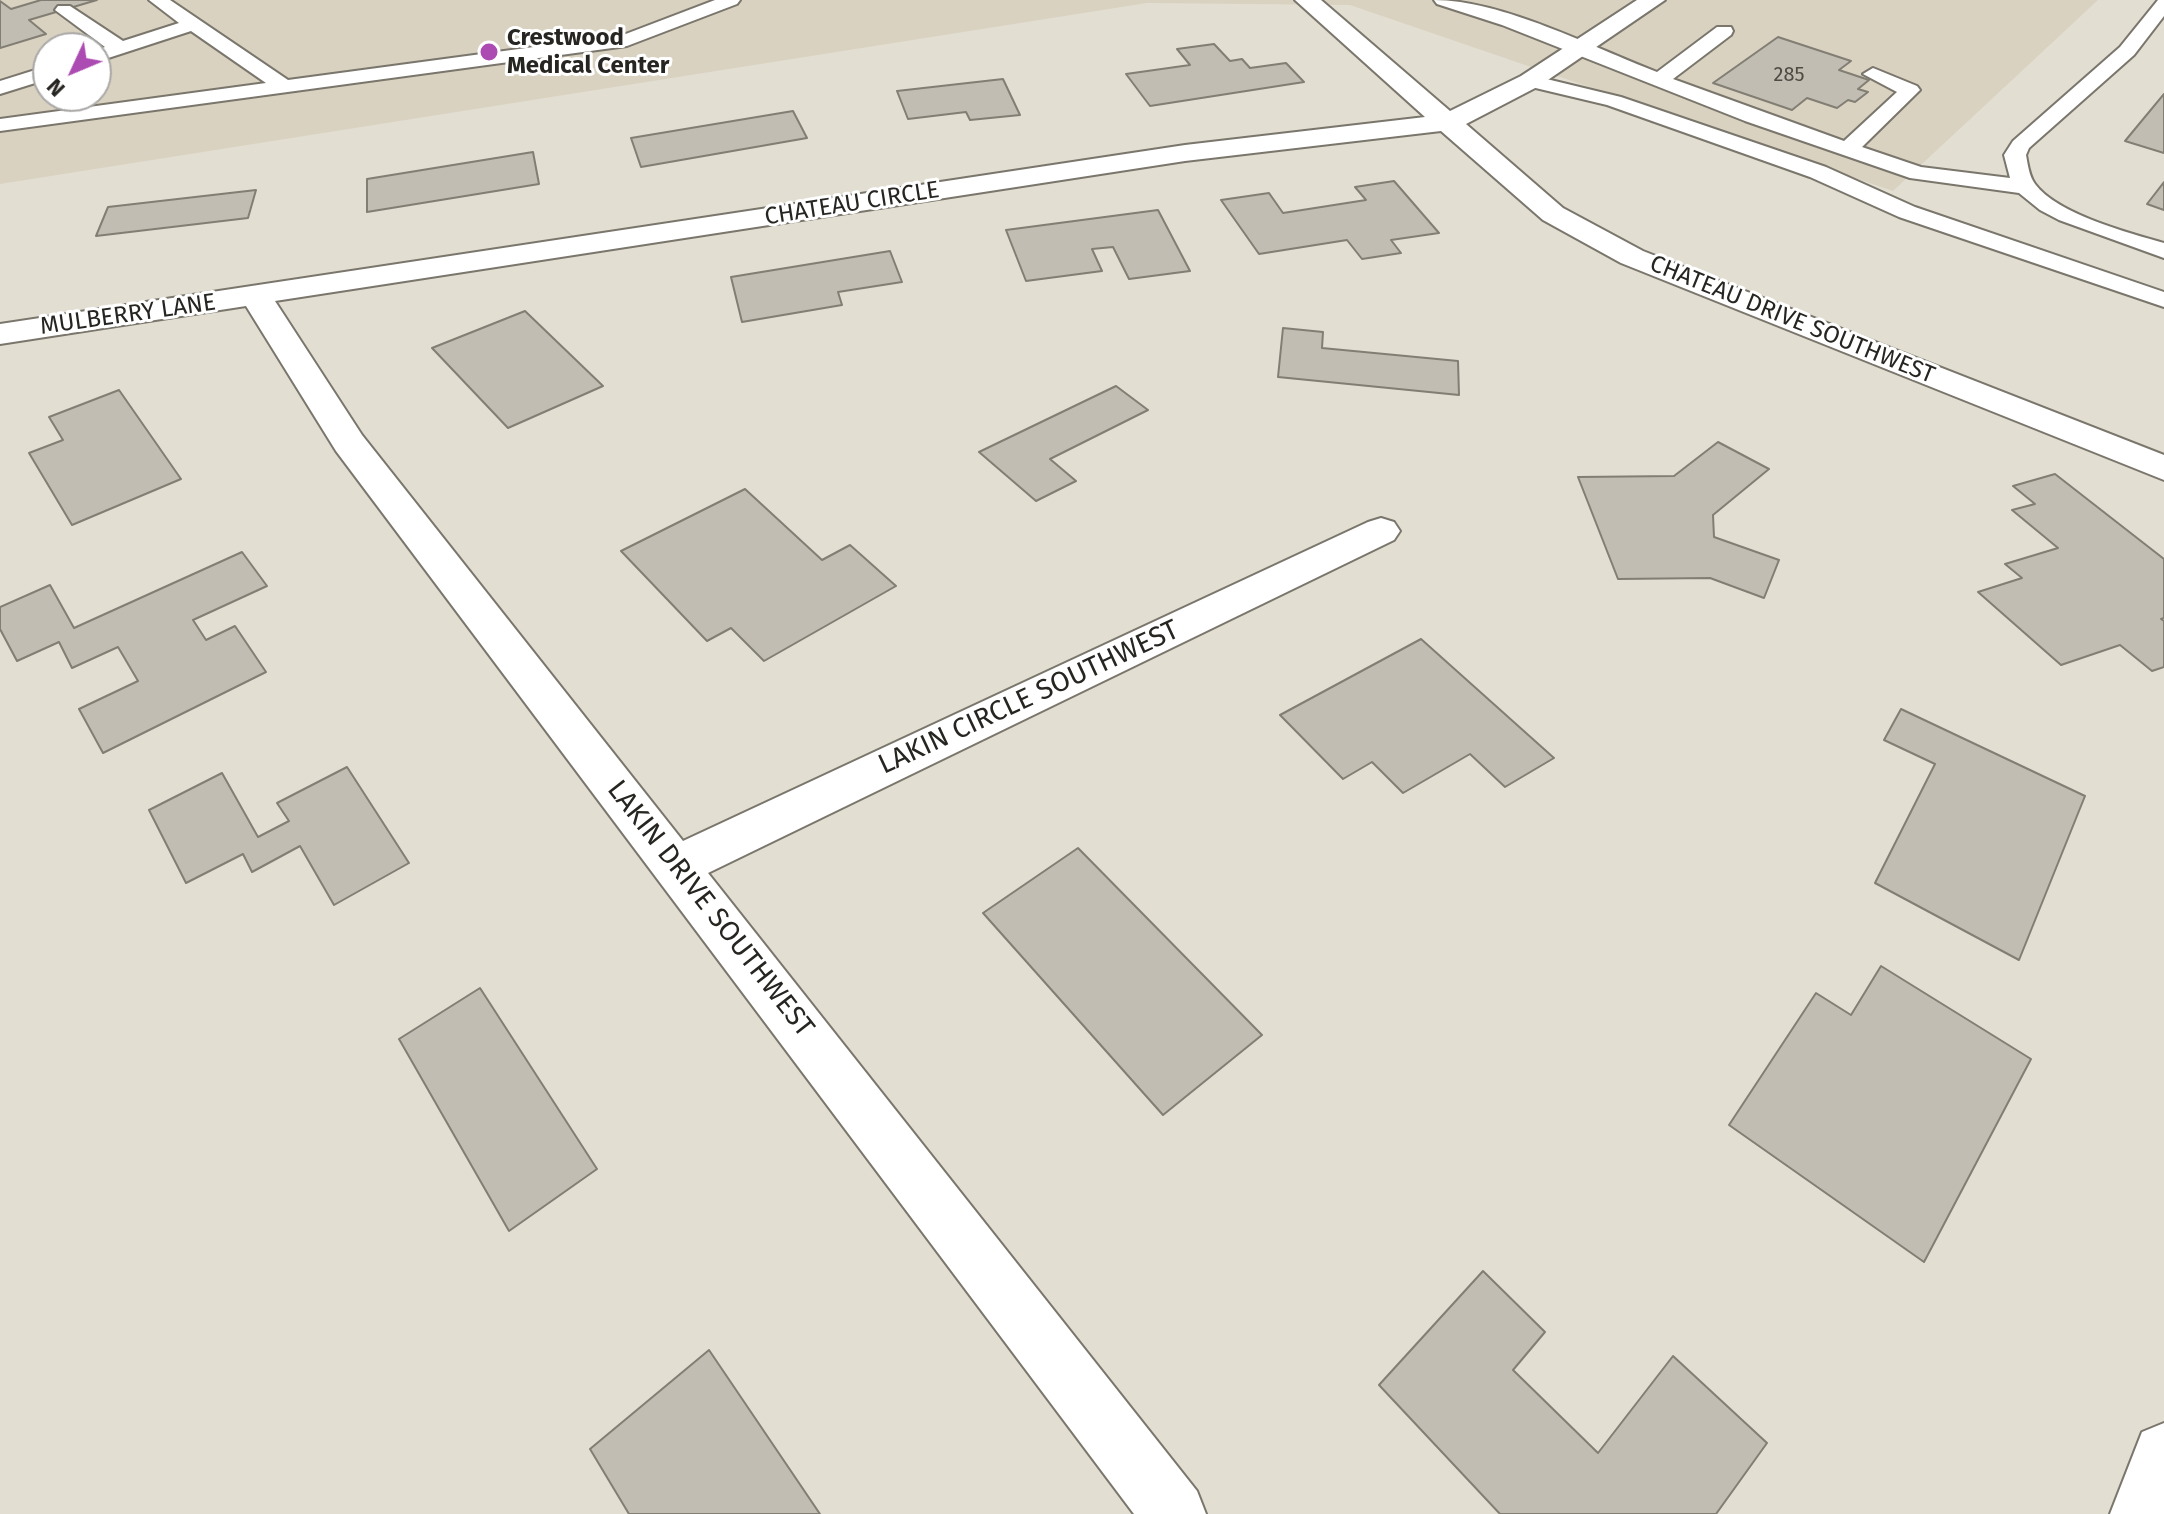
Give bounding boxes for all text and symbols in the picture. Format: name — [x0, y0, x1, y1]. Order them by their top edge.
place label: Crestwood Medical Center — [507, 24, 669, 80]
north arrow — [32, 32, 112, 112]
marker: Crestwood Medical Center — [478, 41, 500, 63]
house number: 285 — [1774, 63, 1804, 87]
text: N — [41, 73, 71, 102]
street label: CHATEAU CIRCLE — [763, 176, 941, 232]
street label: CHATEAU DRIVE SOUTHWEST — [1645, 250, 1939, 390]
street label: MULBERRY LANE — [38, 288, 218, 342]
street label: LAKIN CIRCLE SOUTHWEST — [873, 614, 1185, 782]
street label: LAKIN DRIVE SOUTHWEST — [599, 774, 821, 1044]

